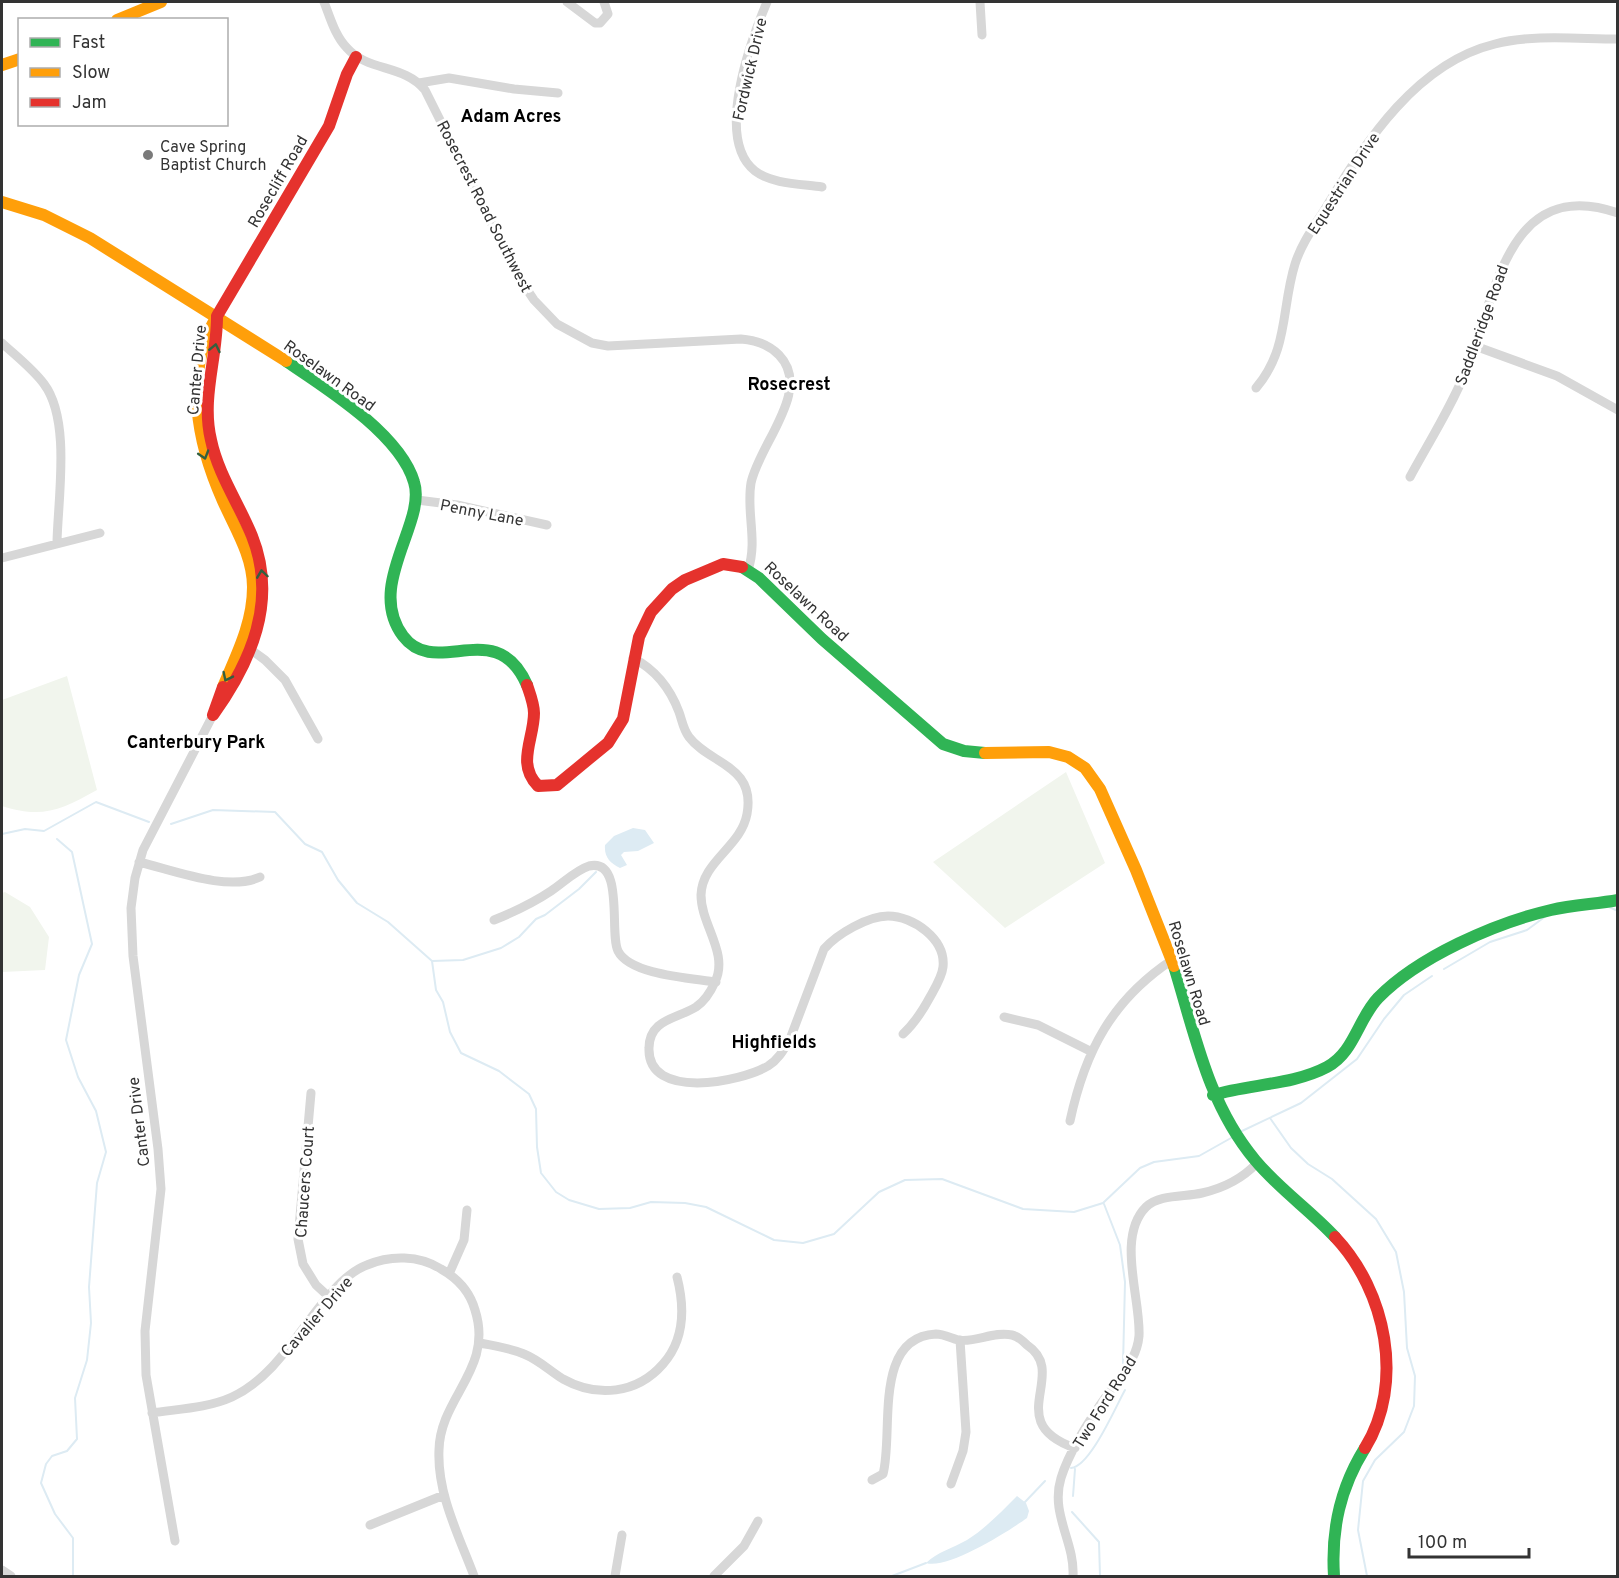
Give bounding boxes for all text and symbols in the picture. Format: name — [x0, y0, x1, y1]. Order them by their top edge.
street label: Fordwick Drive — [729, 16, 773, 123]
legend — [18, 18, 228, 126]
text: Fast — [72, 32, 105, 55]
text: Slow — [72, 62, 110, 85]
text: Jam — [72, 92, 107, 115]
district label: Adam Acres — [461, 106, 561, 129]
street label: Rosecrest Road Southwest — [431, 118, 535, 296]
street label: Equestrian Drive — [1304, 129, 1385, 239]
street label: Rosecliff Road — [244, 132, 313, 232]
place label: Cave Spring Baptist Church — [160, 138, 266, 176]
marker: Cave Spring Baptist Church — [141, 148, 155, 162]
street label: Saddleridge Road — [1452, 263, 1514, 389]
street label: Canter Drive — [184, 324, 212, 416]
street label: Roselawn Road — [279, 337, 379, 417]
one-way arrow — [208, 343, 221, 353]
district label: Rosecrest — [747, 374, 831, 397]
one-way arrow — [197, 449, 209, 460]
street label: Penny Lane — [438, 496, 525, 532]
street label: Roselawn Road — [759, 558, 852, 647]
one-way arrow — [256, 569, 268, 578]
one-way arrow — [223, 670, 234, 681]
district label: Canterbury Park — [127, 732, 265, 755]
street label: Roselawn Road — [1163, 919, 1214, 1028]
district label: Highfields — [731, 1032, 817, 1055]
street label: Canter Drive — [125, 1076, 155, 1168]
street label: Chaucers Court — [292, 1126, 320, 1239]
street label: Cavalier Drive — [277, 1273, 358, 1362]
street label: Two Ford Road — [1069, 1353, 1142, 1453]
scale bar — [1409, 1521, 1529, 1559]
text: 100 m — [1418, 1532, 1467, 1555]

